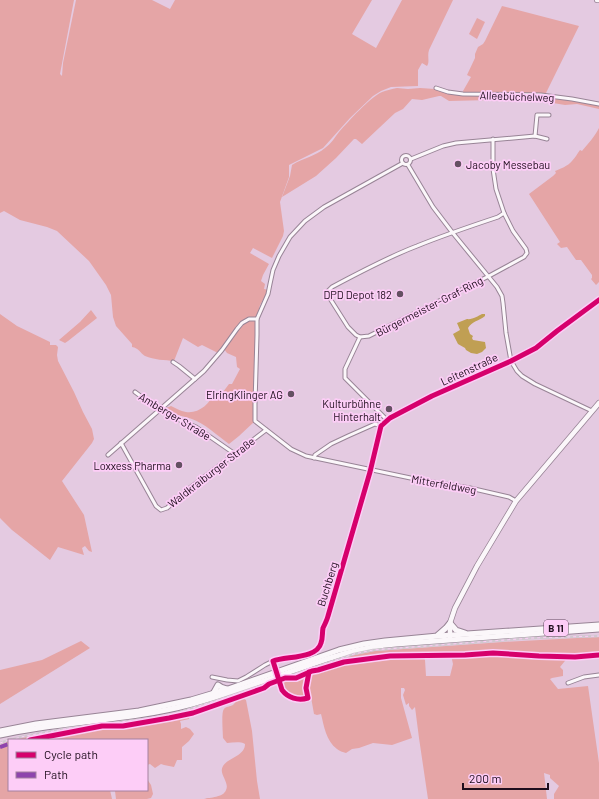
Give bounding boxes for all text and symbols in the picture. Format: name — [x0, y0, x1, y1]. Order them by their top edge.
street label: Alleebüchelweg — [479, 88, 555, 104]
place label: Jacoby Messebau — [466, 158, 550, 171]
marker: Jacoby Messebau — [453, 159, 463, 169]
street label: Bürgermeister-Graf-Ring — [373, 273, 485, 339]
place label: DPD Depot 182 — [323, 288, 392, 301]
marker: DPD Depot 182 — [395, 289, 405, 299]
street label: Leitenstraße — [438, 350, 500, 388]
place label: ElringKlinger AG — [206, 388, 283, 401]
street label: Amberger Straße — [137, 389, 213, 443]
marker: ElringKlinger AG — [286, 389, 296, 399]
place label: Kulturbühne Hinterhalt — [322, 397, 381, 423]
marker: Kulturbühne Hinterhalt — [384, 404, 394, 414]
street label: Waldkraiburger Straße — [165, 434, 257, 510]
place label: Loxxess Pharma — [93, 459, 171, 472]
marker: Loxxess Pharma — [174, 460, 184, 470]
street label: Mitterfeldweg — [410, 472, 478, 496]
street label: Buchberg — [314, 560, 340, 608]
road number: B 11 — [544, 620, 568, 636]
legend — [8, 739, 148, 791]
text: Cycle path — [44, 747, 98, 761]
scale bar — [463, 765, 548, 791]
text: Path — [44, 767, 68, 781]
text: 200 m — [469, 771, 501, 785]

